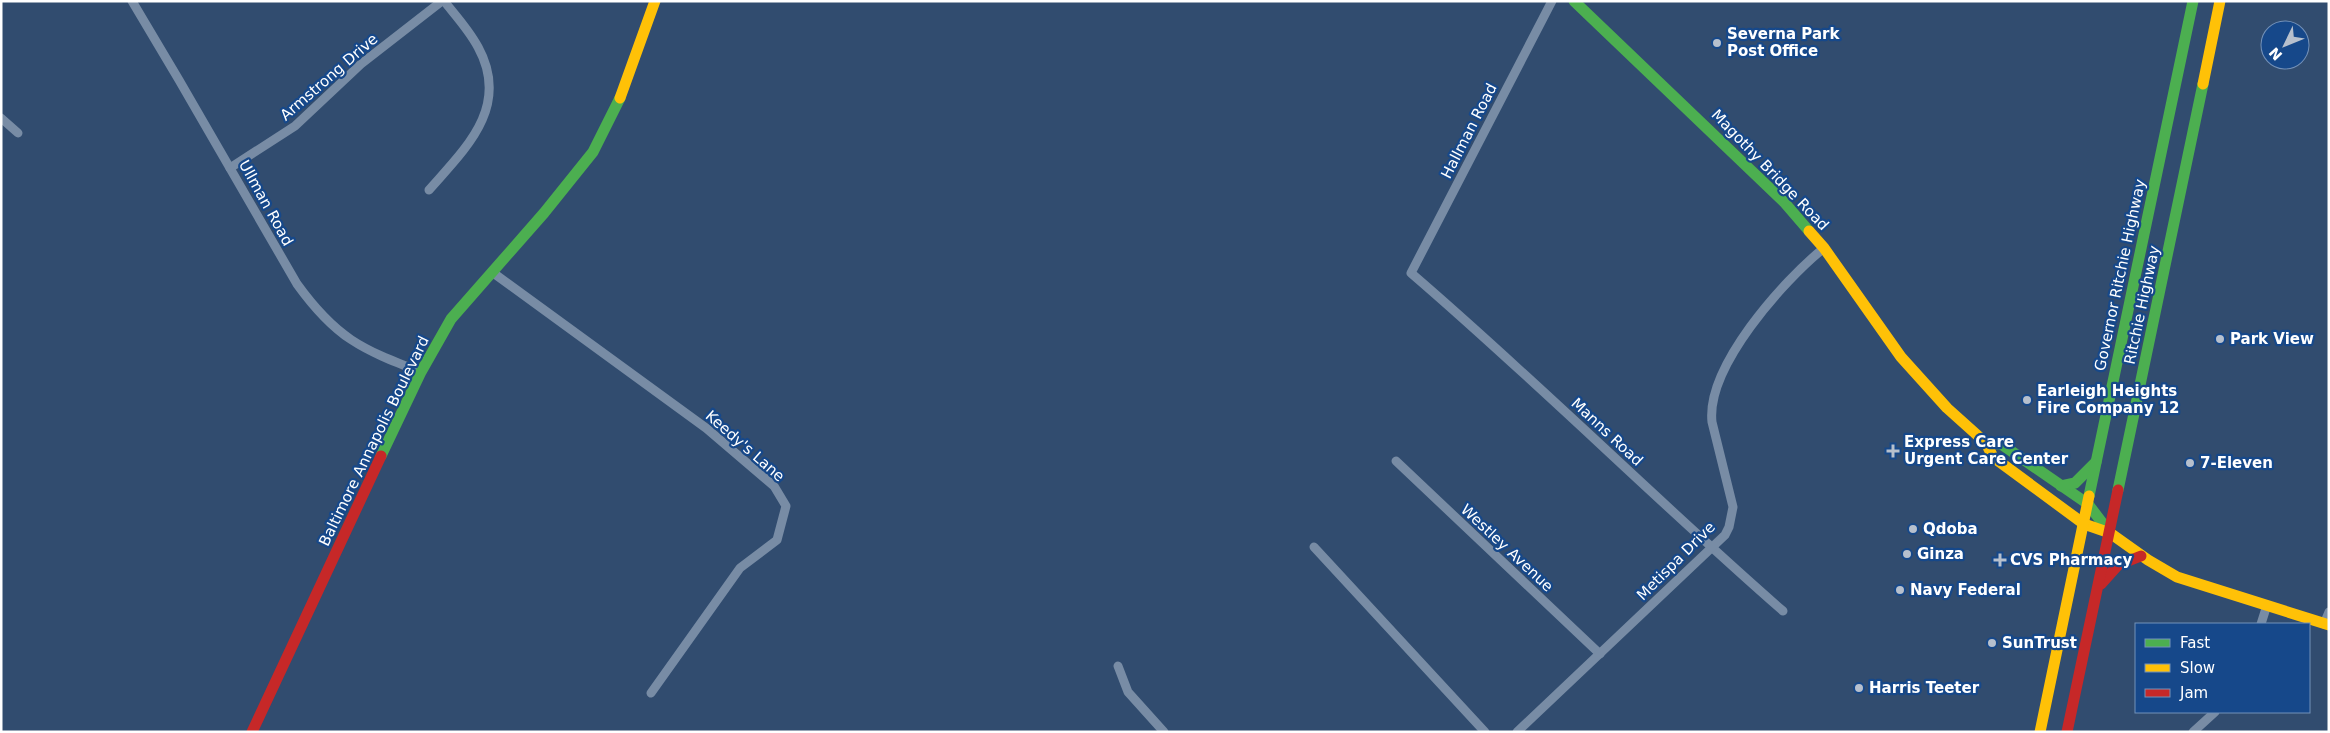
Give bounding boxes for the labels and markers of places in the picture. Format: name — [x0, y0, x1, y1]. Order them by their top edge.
place label: Severna Park Post Office — [1727, 25, 1840, 60]
marker: Severna Park Post Office — [1711, 37, 1723, 49]
place label: Park View — [2230, 330, 2314, 348]
marker: Park View — [2214, 333, 2226, 345]
place label: Earleigh Heights Fire Company 12 — [2037, 382, 2180, 417]
marker: Earleigh Heights Fire Company 12 — [2021, 394, 2033, 406]
place label: Express Care Urgent Care Center — [1904, 433, 2069, 468]
marker: Express Care Urgent Care Center — [1886, 444, 1900, 458]
place label: 7-Eleven — [2200, 454, 2273, 472]
marker: 7-Eleven — [2184, 457, 2196, 469]
place label: Qdoba — [1923, 520, 1978, 538]
marker: Qdoba — [1907, 523, 1919, 535]
place label: Ginza — [1917, 545, 1964, 563]
marker: Ginza — [1901, 548, 1913, 560]
place label: CVS Pharmacy — [2010, 551, 2132, 569]
marker: CVS Pharmacy — [1994, 554, 2006, 566]
place label: Navy Federal — [1910, 581, 2021, 599]
marker: Navy Federal — [1894, 584, 1906, 596]
place label: SunTrust — [2002, 634, 2077, 652]
marker: SunTrust — [1986, 637, 1998, 649]
place label: Harris Teeter — [1869, 679, 1980, 697]
marker: Harris Teeter — [1853, 682, 1865, 694]

